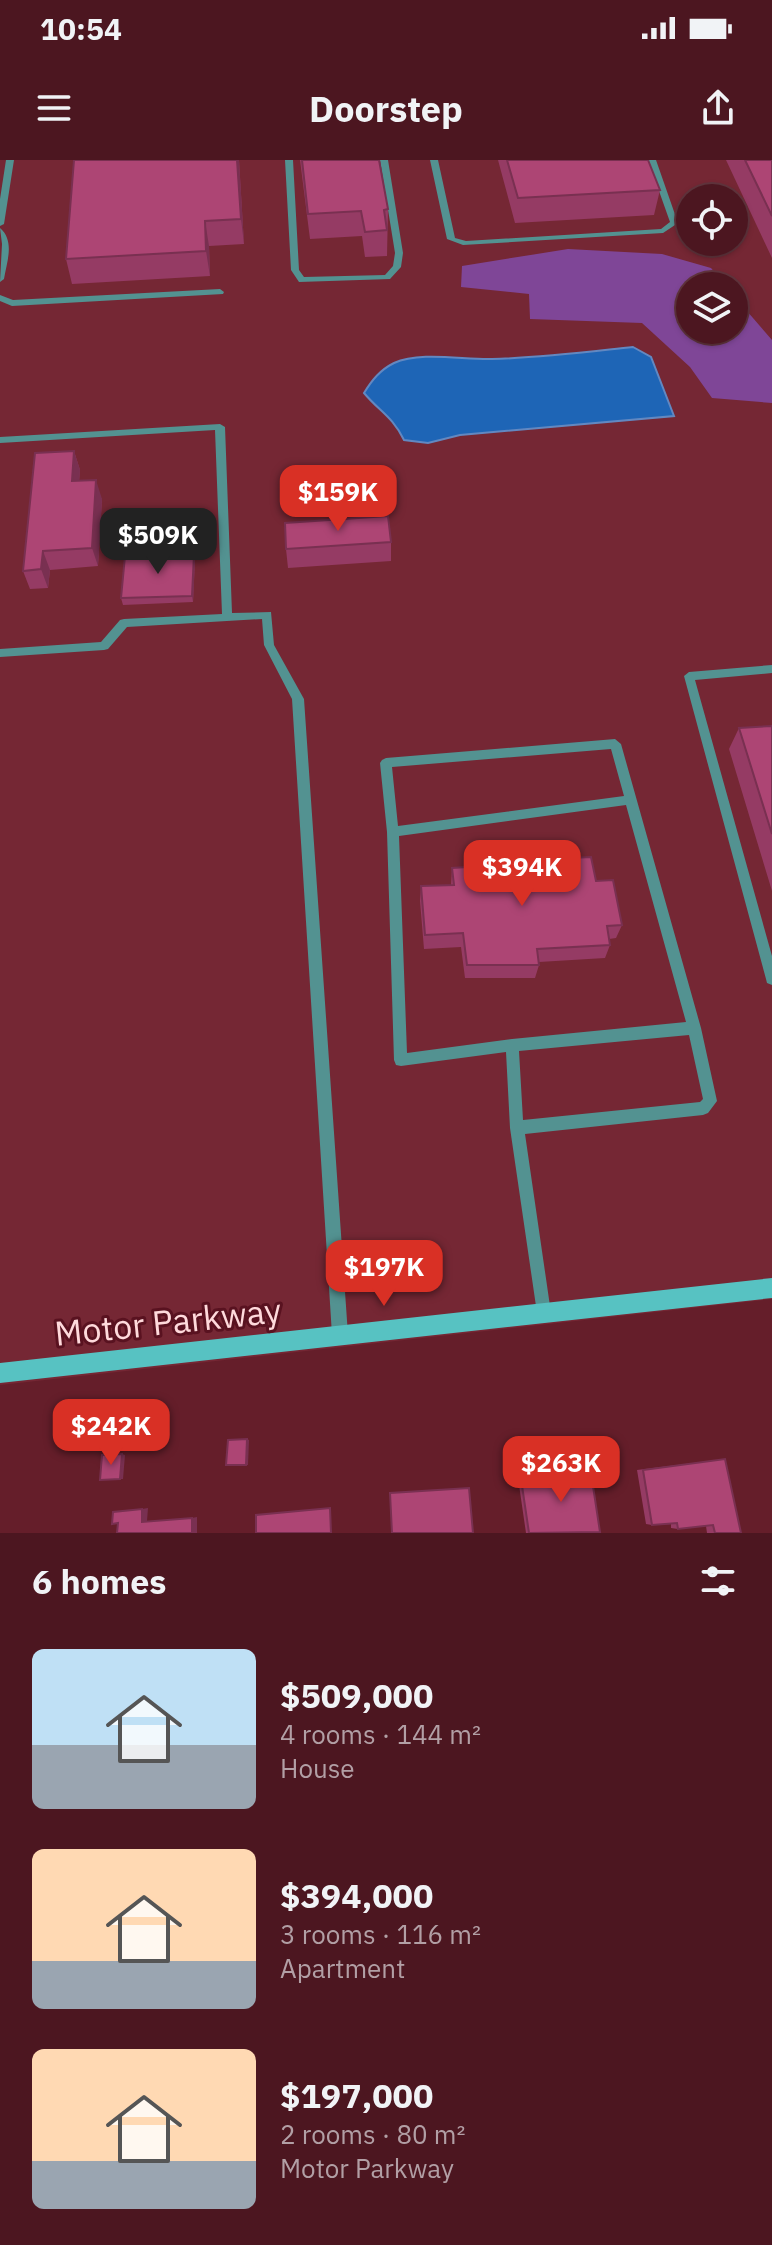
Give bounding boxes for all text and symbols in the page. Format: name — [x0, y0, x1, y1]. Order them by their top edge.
text: 10:54 — [40, 9, 122, 48]
text: Doorstep — [309, 85, 463, 132]
icon: menu — [32, 86, 76, 130]
icon: share — [696, 86, 740, 130]
map controls — [676, 184, 748, 344]
button: locate — [676, 184, 748, 256]
button: layers — [676, 272, 748, 344]
pin: $159K — [282, 465, 394, 533]
text: $159K — [298, 474, 378, 508]
pin: $509K — [102, 508, 214, 576]
text: $509K — [118, 517, 198, 551]
pin: $394K — [466, 840, 578, 908]
text: $394K — [482, 849, 562, 883]
pin: $197K — [328, 1240, 440, 1308]
text: $197K — [344, 1249, 424, 1283]
street label: Motor Parkway — [52, 1287, 283, 1355]
pin: $242K — [55, 1399, 167, 1467]
text: $242K — [71, 1408, 151, 1442]
pin: $263K — [505, 1436, 617, 1504]
text: $263K — [521, 1445, 601, 1479]
text: 6 homes — [32, 1559, 167, 1603]
icon: filters — [696, 1559, 740, 1603]
text: $509,000 — [280, 1673, 433, 1717]
icon: home — [96, 1681, 192, 1777]
text: 4 rooms · 144 m² — [280, 1717, 481, 1751]
text: House — [280, 1751, 355, 1785]
text: $394,000 — [280, 1873, 433, 1917]
icon: home — [96, 1881, 192, 1977]
text: 3 rooms · 116 m² — [280, 1917, 481, 1951]
text: Apartment — [280, 1951, 405, 1985]
text: $197,000 — [280, 2073, 433, 2117]
icon: home — [96, 2081, 192, 2177]
text: 2 rooms · 80 m² — [280, 2117, 465, 2151]
text: Motor Parkway — [280, 2151, 454, 2185]

